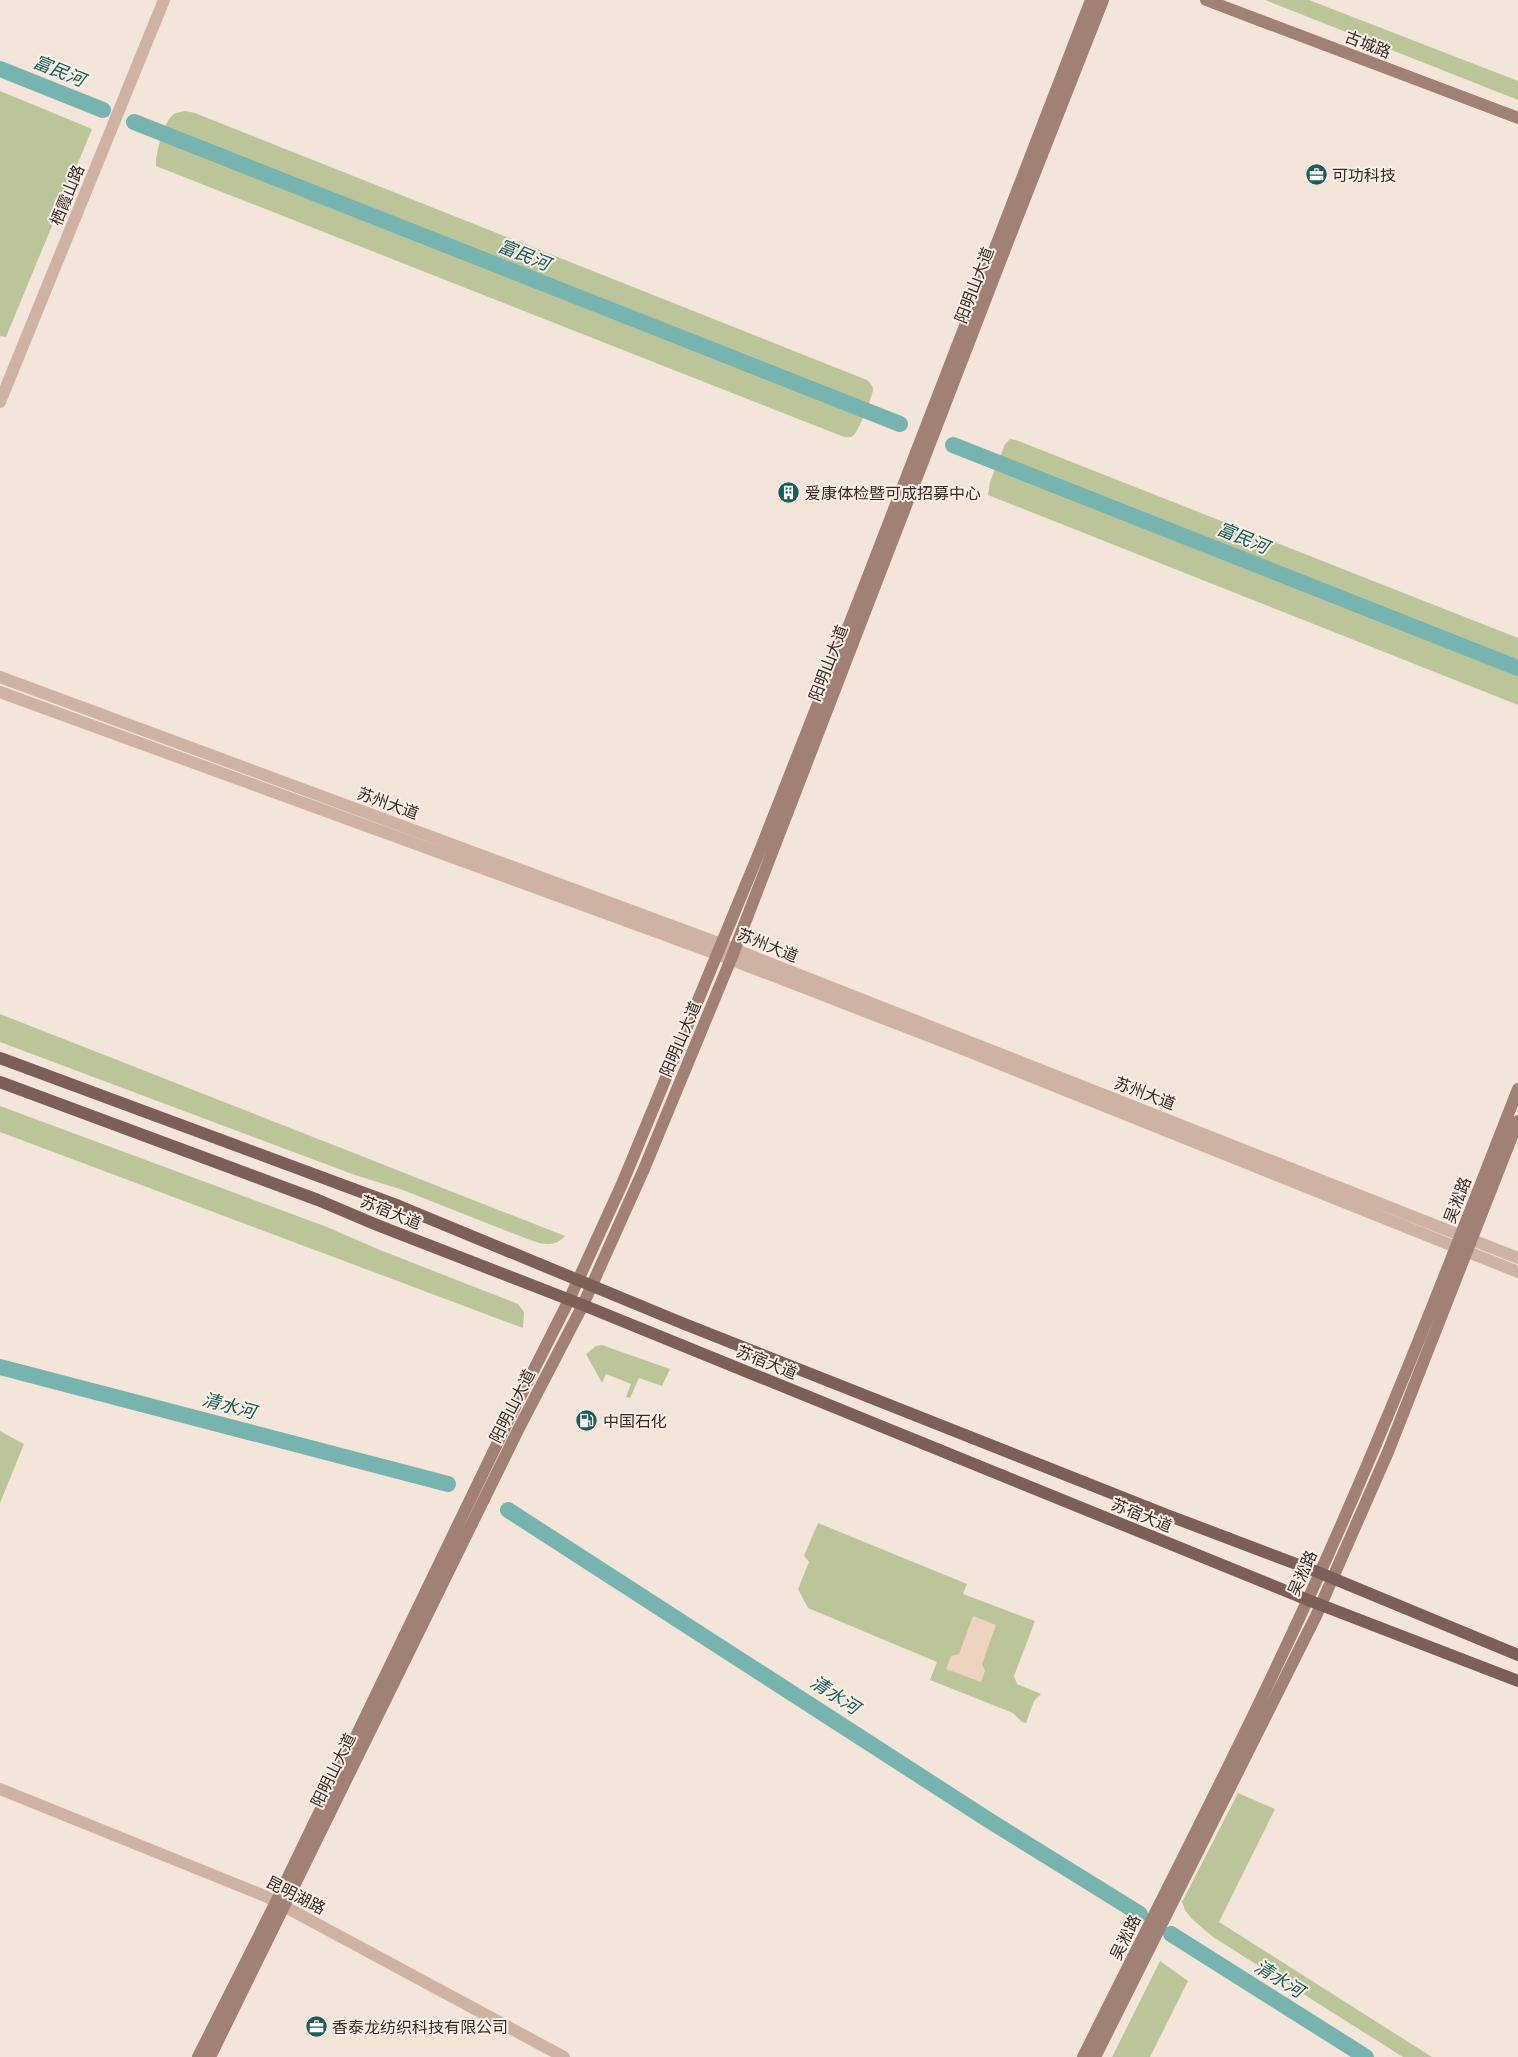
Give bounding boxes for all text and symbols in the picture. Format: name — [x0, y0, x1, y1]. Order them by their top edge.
street label: 古城路 — [1342, 27, 1394, 62]
water label: 富民河 — [30, 51, 91, 92]
street label: 栖霞山路 — [47, 162, 88, 228]
office icon: 可功科技 — [1304, 163, 1328, 187]
place label: 可功科技 — [1332, 166, 1396, 185]
water label: 富民河 — [495, 235, 556, 276]
street label: 阳明山大道 — [951, 244, 998, 326]
building icon: 爱康体检暨可成招募中心 — [777, 481, 801, 505]
place label: 爱康体检暨可成招募中心 — [805, 484, 981, 503]
water label: 富民河 — [1214, 518, 1275, 559]
street label: 阳明山大道 — [805, 622, 852, 704]
street label: 苏州大道 — [355, 784, 421, 823]
street label: 苏州大道 — [735, 925, 801, 966]
street label: 阳明山大道 — [656, 999, 705, 1080]
street label: 苏州大道 — [1112, 1073, 1178, 1114]
street label: 吴淞路 — [1440, 1174, 1475, 1226]
street label: 苏宿大道 — [358, 1192, 424, 1233]
street label: 苏宿大道 — [734, 1342, 800, 1383]
street label: 阳明山大道 — [486, 1366, 539, 1446]
water label: 清水河 — [200, 1388, 261, 1423]
fuel station icon: 中国石化 — [575, 1409, 599, 1433]
place label: 中国石化 — [603, 1412, 667, 1431]
street label: 苏宿大道 — [1109, 1495, 1175, 1536]
street label: 吴淞路 — [1284, 1547, 1321, 1599]
water label: 清水河 — [807, 1671, 866, 1720]
street label: 阳明山大道 — [307, 1730, 360, 1810]
street label: 昆明湖路 — [263, 1872, 329, 1918]
street label: 吴淞路 — [1106, 1911, 1145, 1963]
water label: 清水河 — [1251, 1955, 1310, 2003]
office icon: 香泰龙纺织科技有限公司 — [304, 2015, 328, 2039]
place label: 香泰龙纺织科技有限公司 — [332, 2018, 508, 2037]

